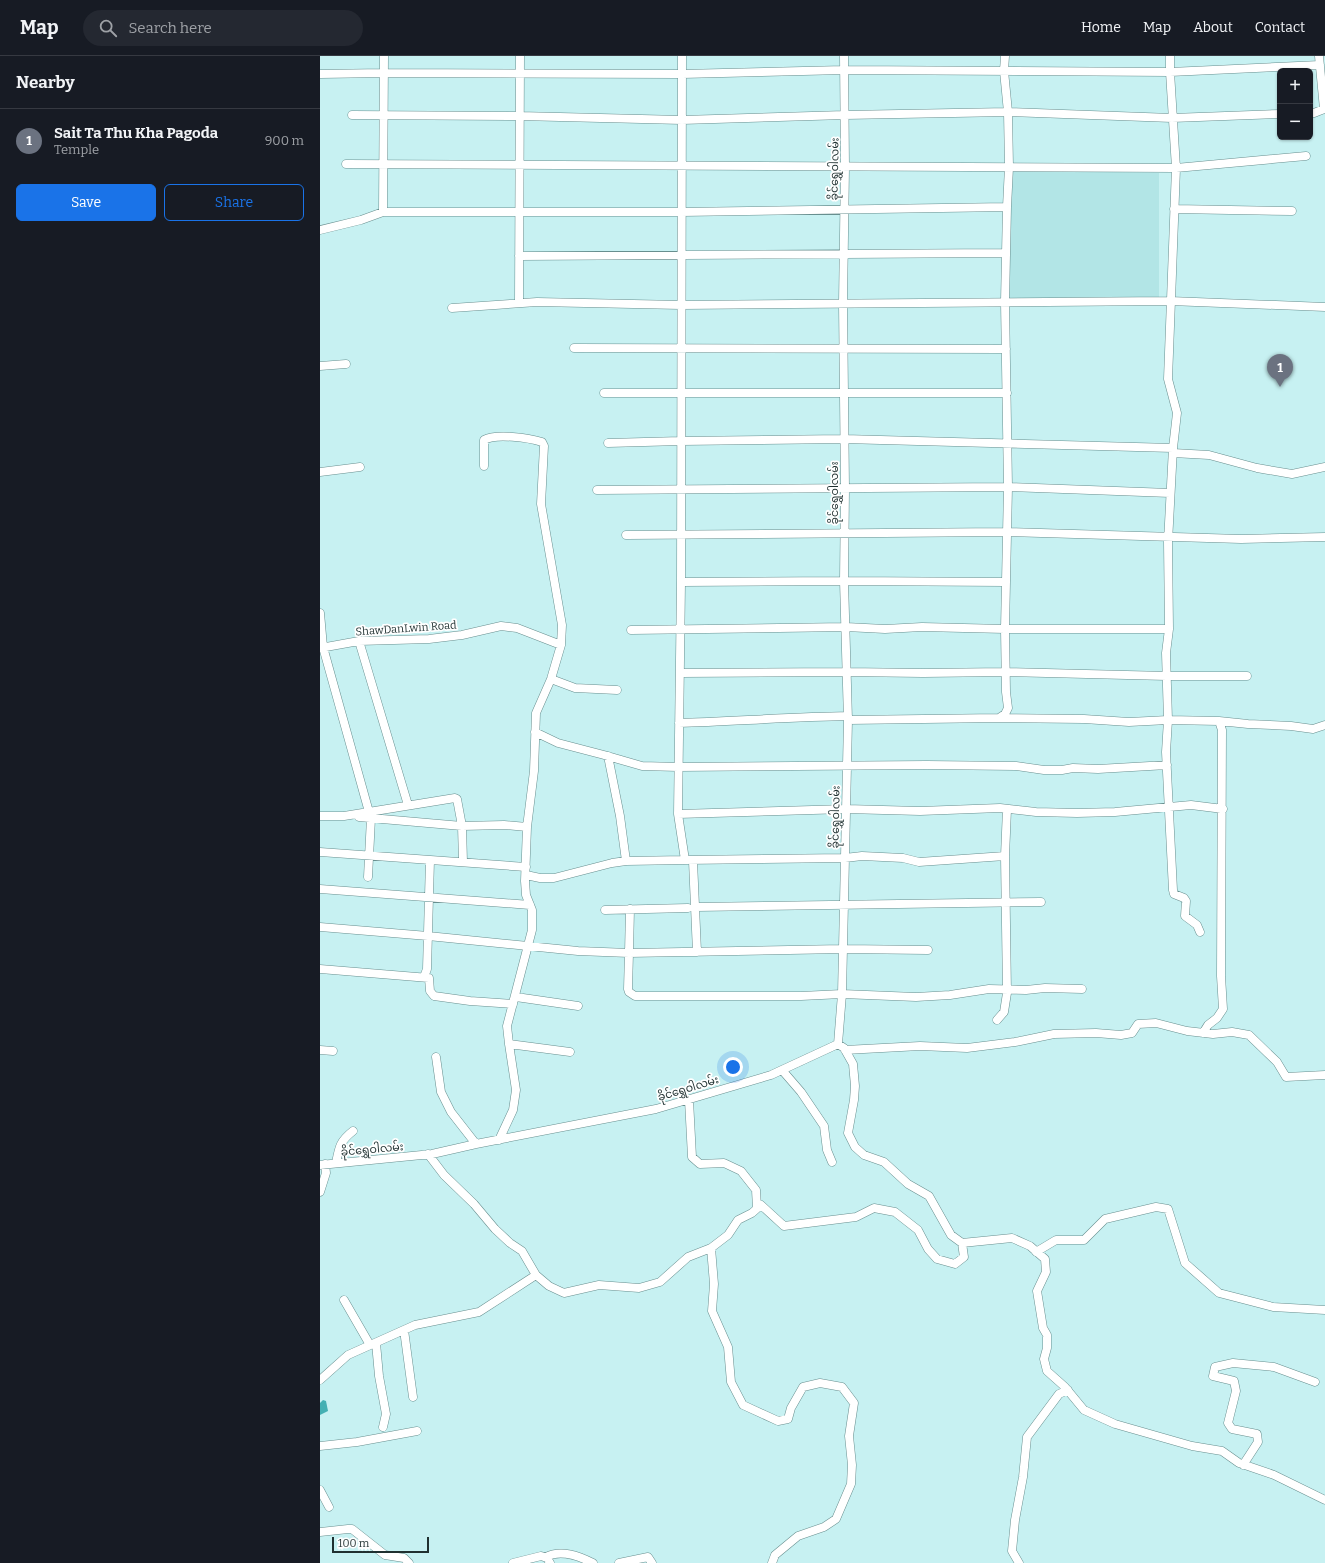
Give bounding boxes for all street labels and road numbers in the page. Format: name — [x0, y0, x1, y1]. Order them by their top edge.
street label: ခိုင်ရွှေဝါလမ်း — [826, 137, 844, 201]
street label: ခိုင်ရွှေဝါလမ်း — [827, 461, 843, 524]
street label: ShawDanLwin Road — [355, 618, 457, 639]
street label: ခိုင်ရွှေဝါလမ်း — [827, 785, 845, 849]
street label: ခိုင်ရွှေဝါလမ်း — [656, 1072, 721, 1106]
street label: ခိုင်ရွှေဝါလမ်း — [340, 1139, 404, 1161]

